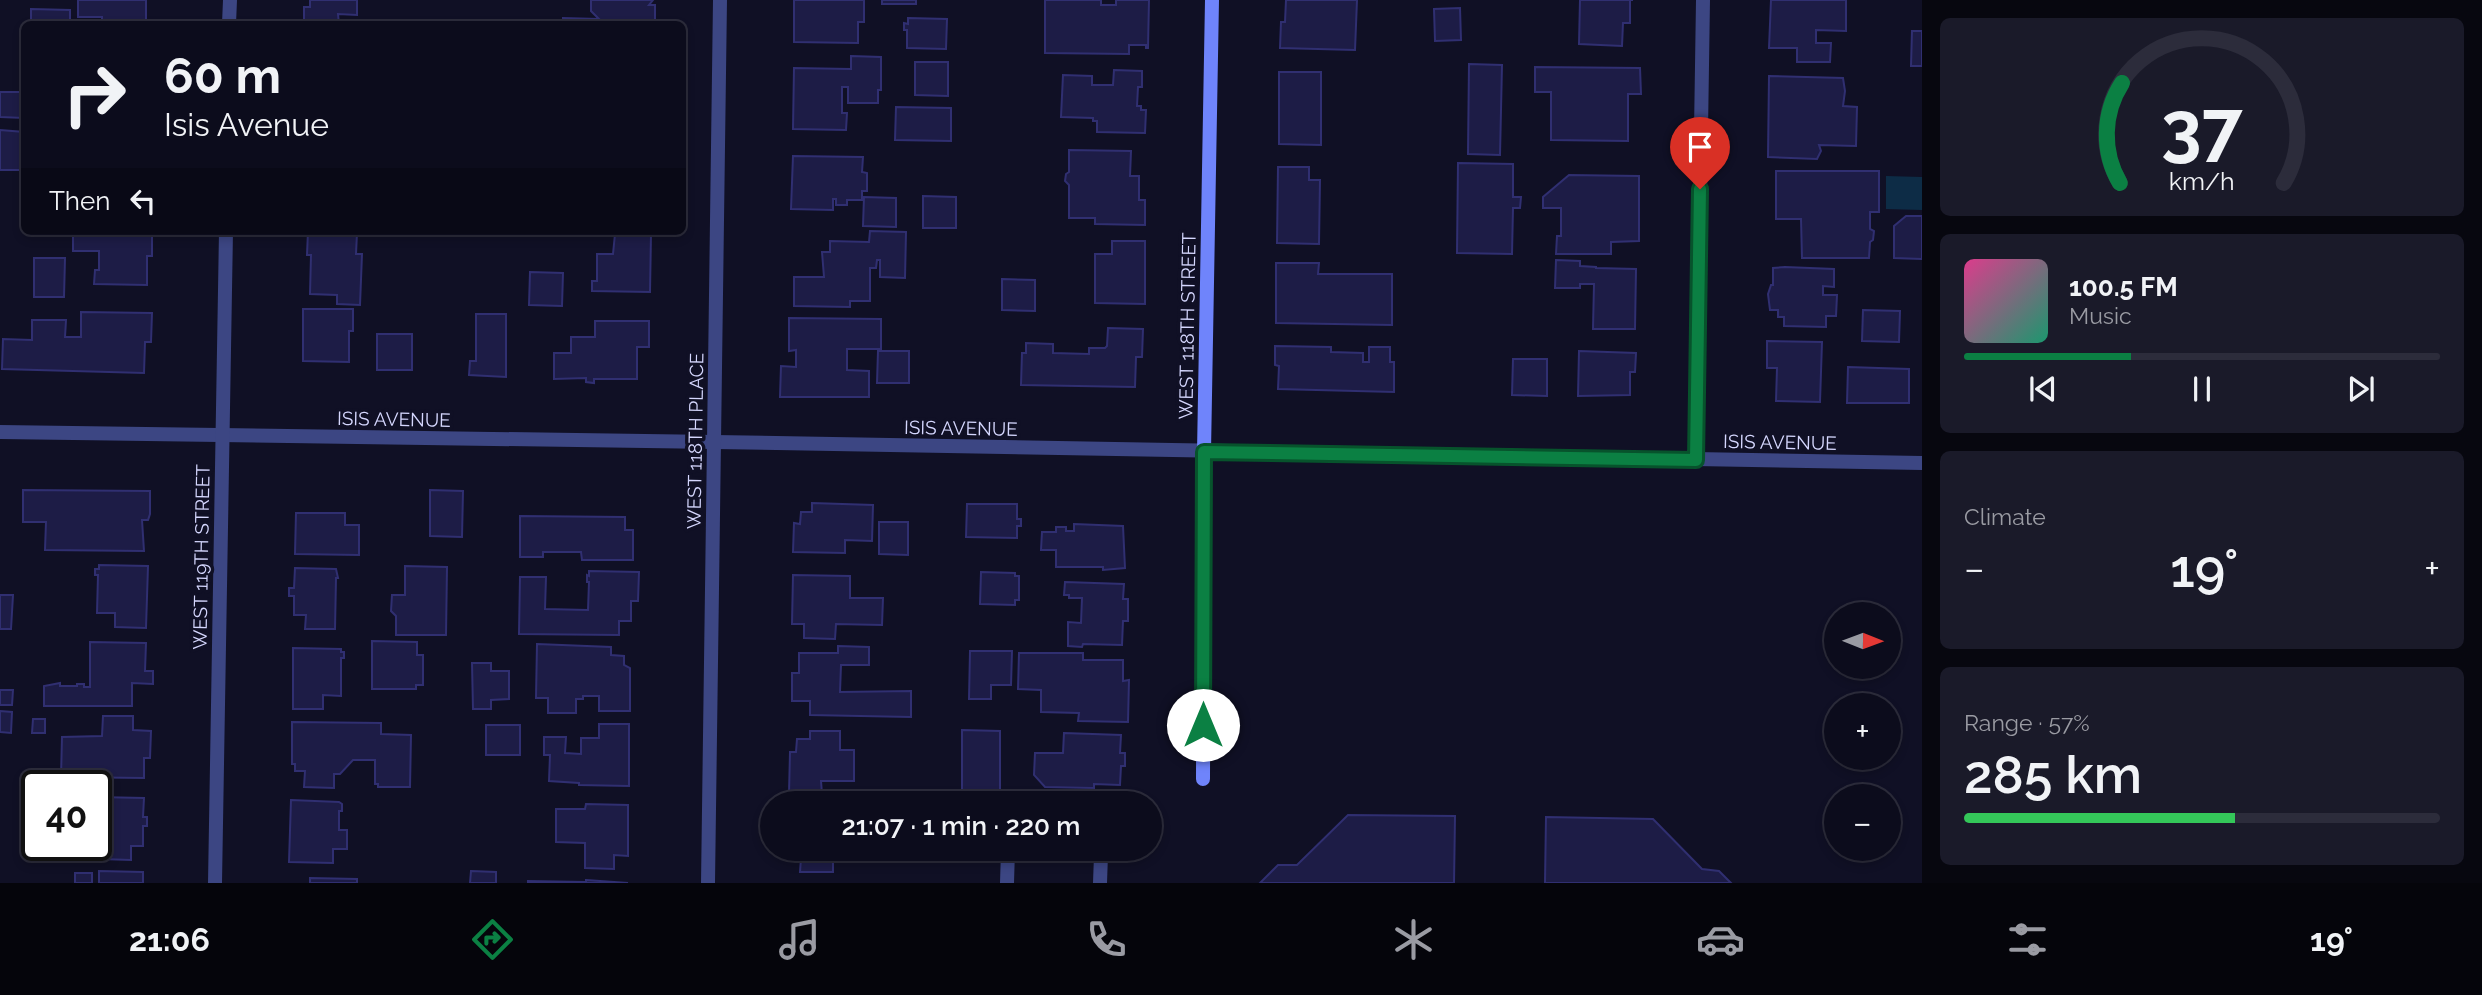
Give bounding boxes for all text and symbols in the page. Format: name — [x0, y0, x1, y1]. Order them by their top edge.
text: 60 m — [164, 47, 281, 104]
icon: right — [49, 49, 140, 140]
text: 37 — [2161, 86, 2243, 171]
text: Isis Avenue — [164, 106, 329, 143]
pin — [1670, 117, 1730, 189]
icon: arrive — [1681, 128, 1719, 166]
text: km/h — [2169, 166, 2235, 196]
icon: left — [124, 182, 162, 220]
text: Then — [49, 186, 110, 216]
street label: WEST 118TH STREET — [1174, 232, 1200, 420]
text: 100.5 FM — [2069, 272, 2178, 302]
text: Music — [2069, 302, 2132, 329]
street label: WEST 118TH PLACE — [682, 353, 708, 529]
icon: previous — [2024, 370, 2062, 408]
icon: pause — [2183, 370, 2221, 408]
icon: next — [2342, 370, 2380, 408]
street label: ISIS AVENUE — [337, 407, 451, 431]
street label: ISIS AVENUE — [904, 416, 1018, 440]
street label: ISIS AVENUE — [1723, 430, 1837, 454]
street label: WEST 119TH STREET — [188, 464, 214, 650]
text: Climate — [1964, 503, 2046, 530]
text: 19° — [2170, 538, 2238, 599]
text: − — [1964, 546, 1984, 591]
text: + — [2424, 546, 2440, 591]
north arrow — [1824, 602, 1900, 679]
map controls — [1824, 602, 1901, 861]
position arrow — [1166, 688, 1240, 762]
button: + — [1824, 693, 1901, 770]
text: Range · 57% — [1964, 709, 2090, 736]
text: 285 km — [1964, 744, 2142, 805]
speed limit sign: 40 — [21, 770, 112, 861]
button: − — [1824, 784, 1901, 861]
text: 21:07 · 1 min · 220 m — [842, 811, 1080, 841]
icon: directions — [468, 915, 517, 964]
icon: music — [775, 915, 824, 964]
icon: phone — [1082, 915, 1131, 964]
icon: climate — [1389, 915, 1438, 964]
icon: car — [1696, 915, 1745, 964]
icon: filters — [2003, 915, 2052, 964]
text: 21:06 — [129, 921, 210, 958]
text: 19° — [2310, 921, 2353, 958]

